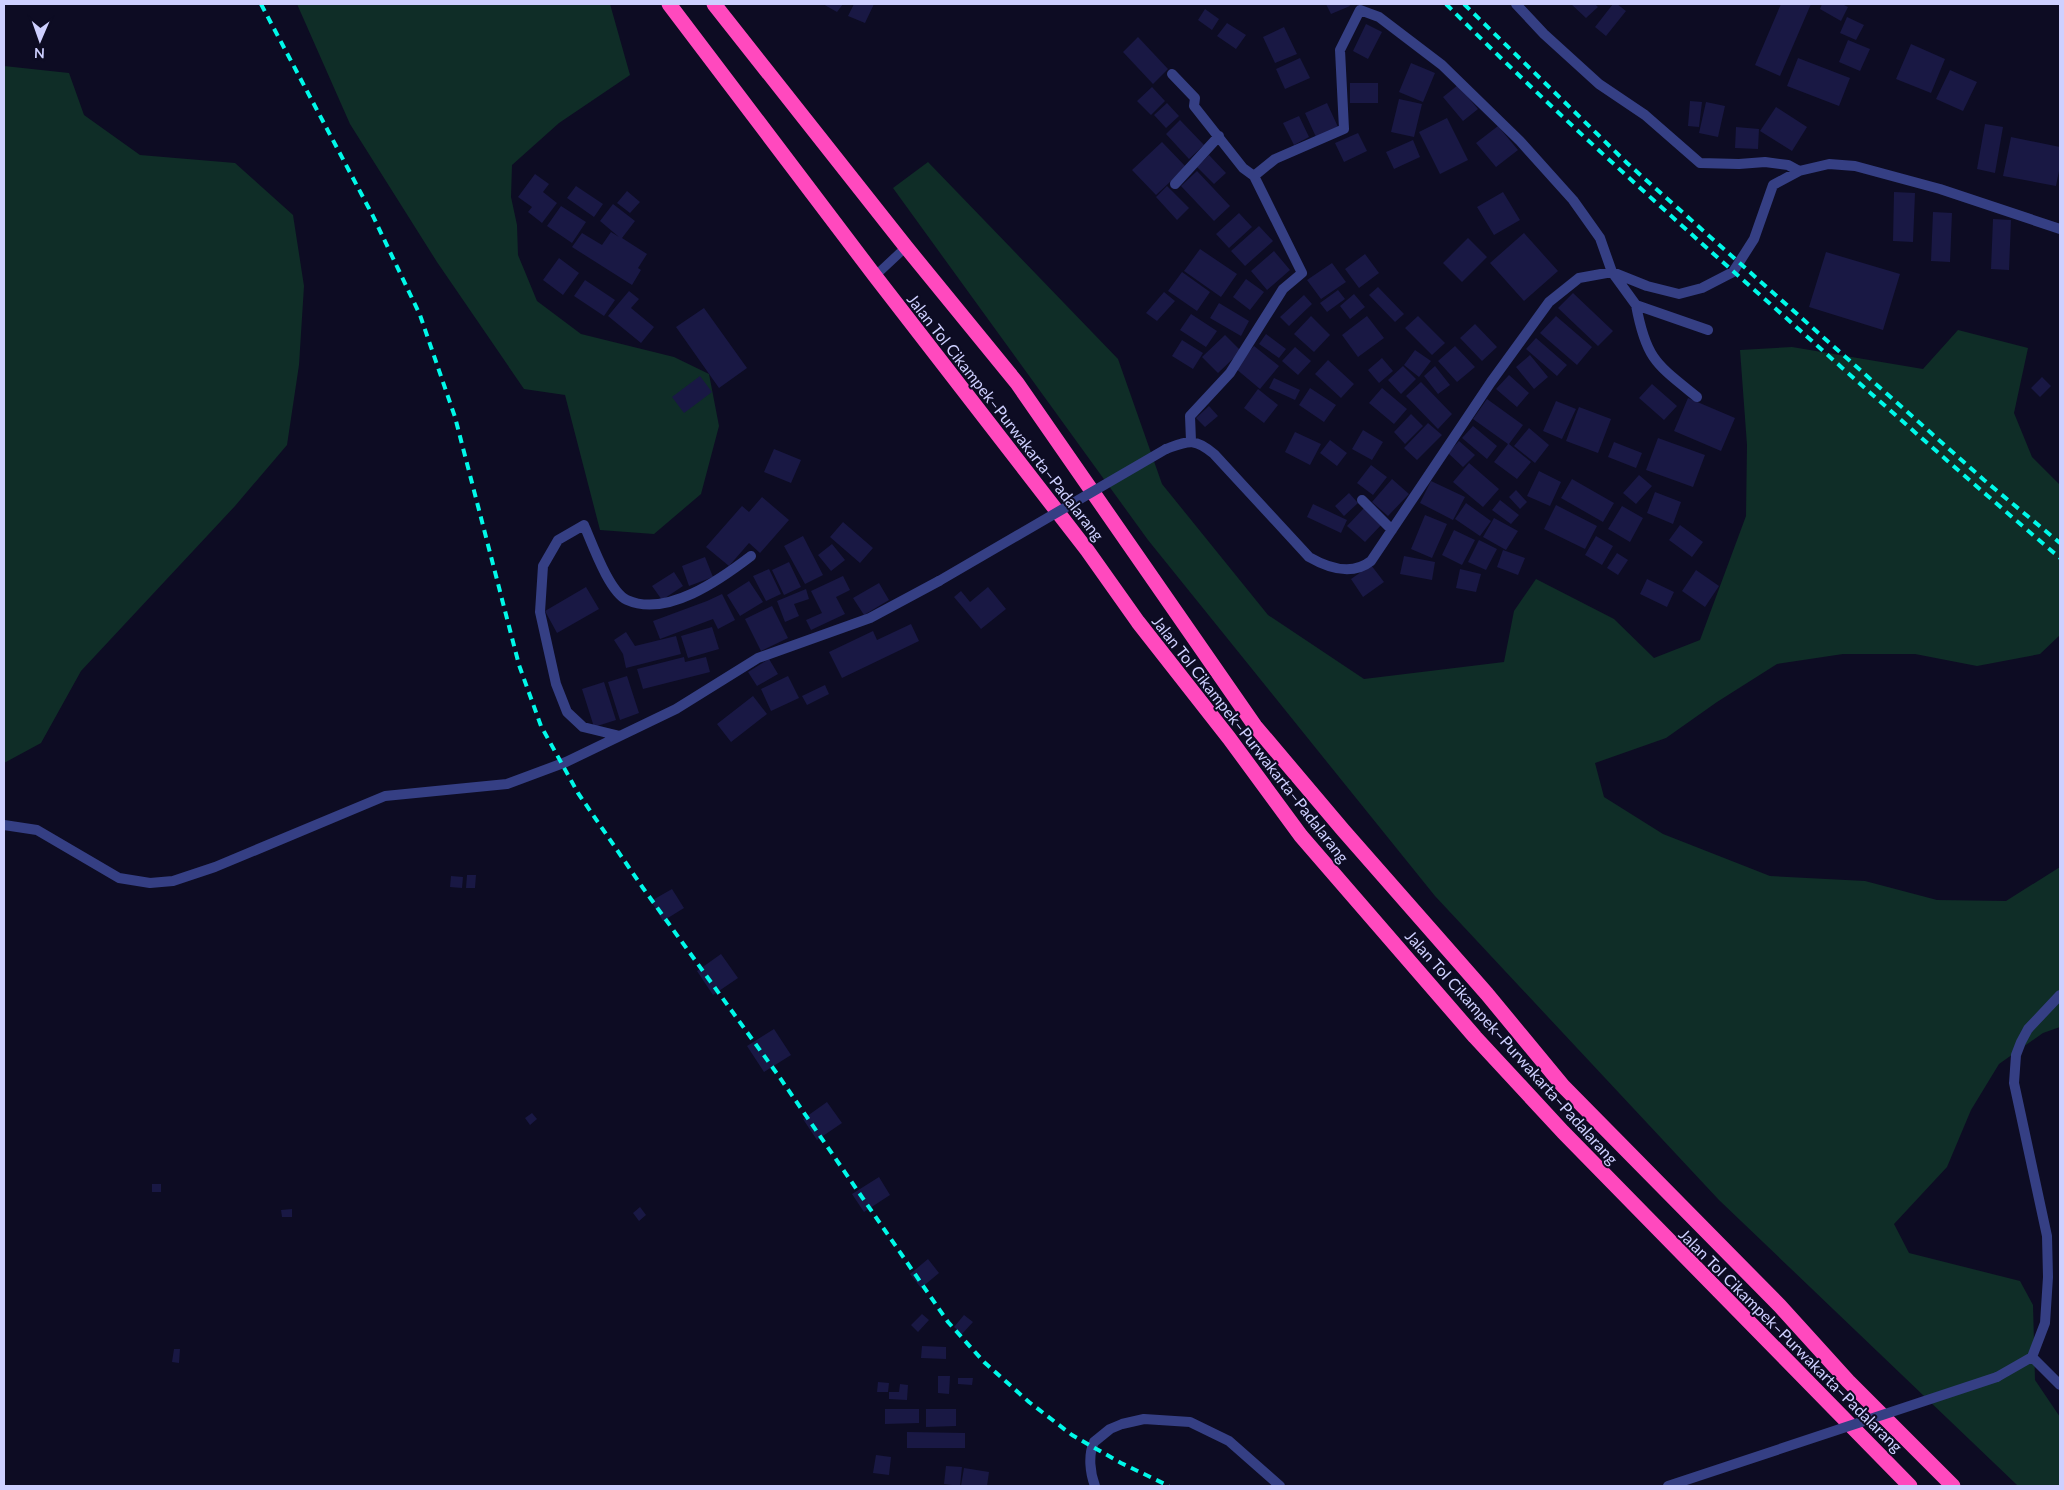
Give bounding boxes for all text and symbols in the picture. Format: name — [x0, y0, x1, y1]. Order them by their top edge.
north arrow — [15, 15, 65, 65]
text: N — [34, 45, 45, 62]
street label: Jalan Tol Cikampek–Purwakarta–Padalarang — [904, 290, 1108, 544]
street label: Jalan Tol Cikampek–Purwakarta–Padalarang — [1149, 612, 1353, 866]
street label: Jalan Tol Cikampek–Purwakarta–Padalarang — [1402, 926, 1622, 1168]
street label: Jalan Tol Cikampek–Purwakarta–Padalarang — [1675, 1224, 1907, 1456]

